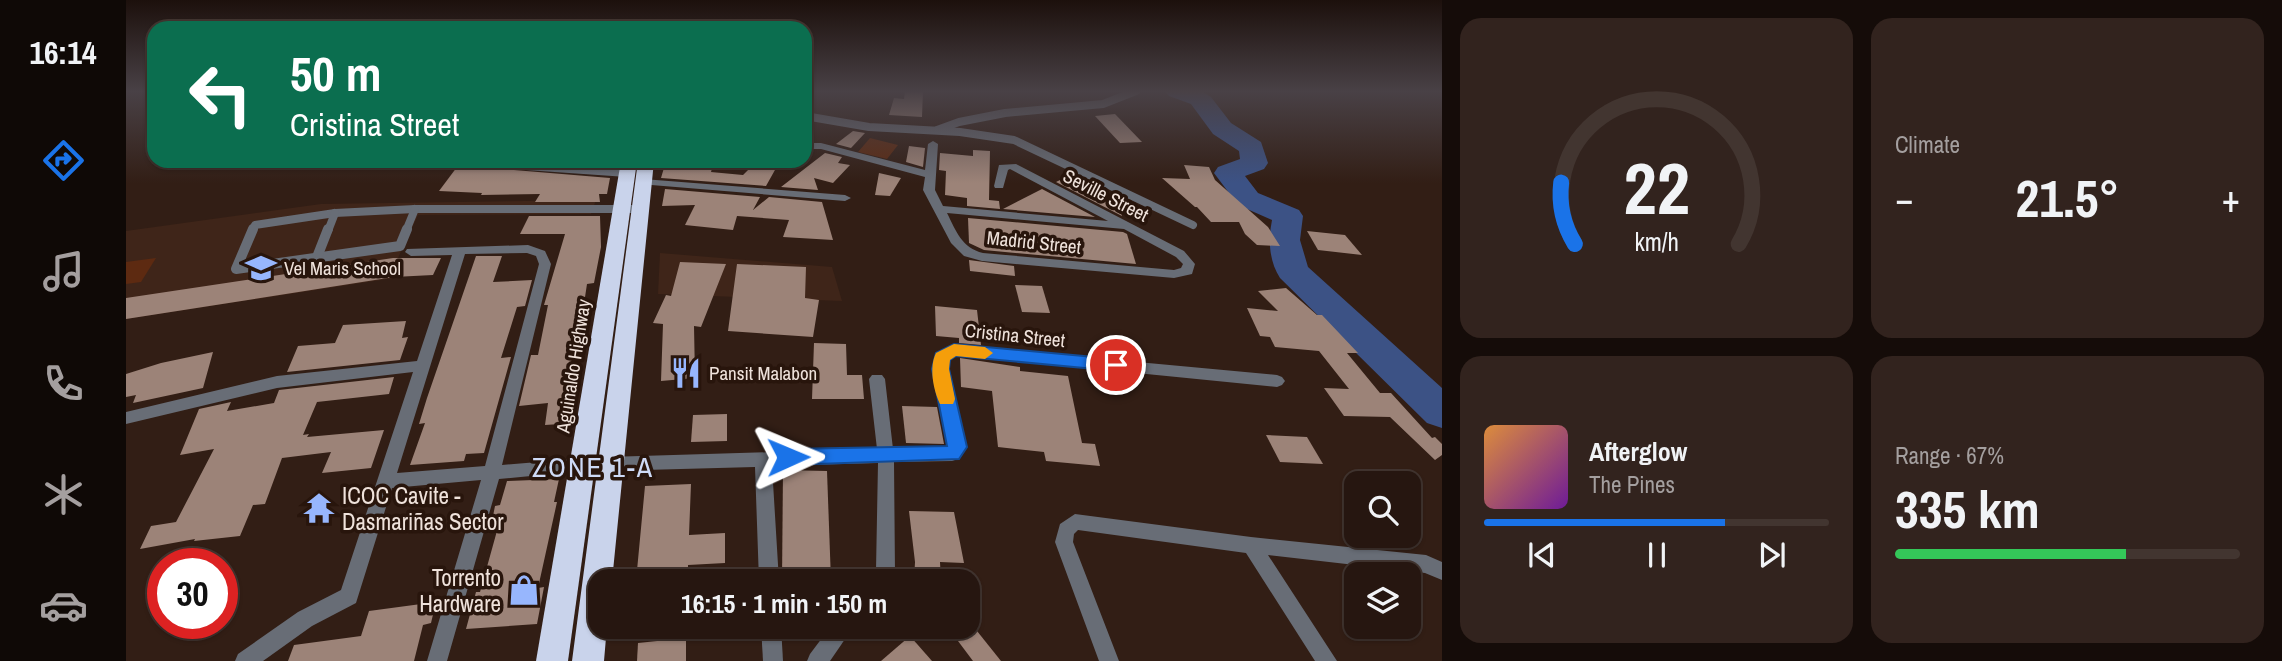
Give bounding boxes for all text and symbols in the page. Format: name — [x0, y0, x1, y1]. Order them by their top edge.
text: 16:14 — [29, 31, 97, 74]
text: 50 m — [290, 40, 382, 106]
icon: left — [175, 49, 266, 140]
text: Cristina Street — [290, 103, 459, 146]
text: Climate — [1895, 129, 1960, 160]
icon: directions — [39, 136, 88, 185]
text: 22 — [1623, 139, 1690, 237]
street label: Seville Street — [1059, 162, 1154, 228]
text: 21.5° — [2016, 163, 2119, 233]
text: − — [1895, 173, 1913, 224]
text: + — [2222, 173, 2240, 224]
street label: Madrid Street — [986, 224, 1083, 260]
text: km/h — [1634, 225, 1679, 259]
icon: music — [39, 247, 88, 296]
school or university icon: Vel Maris School — [244, 251, 278, 285]
place label: Vel Maris School — [284, 255, 401, 281]
street label: Aguinaldo Highway — [549, 297, 596, 436]
street label: Cristina Street — [964, 317, 1067, 353]
pin — [1086, 335, 1146, 395]
icon: arrive — [1097, 346, 1135, 384]
restaurant icon: Pansit Malabon — [669, 356, 703, 390]
icon: phone — [39, 359, 88, 408]
place label: Pansit Malabon — [709, 360, 817, 386]
position arrow — [751, 420, 825, 494]
text: Afterglow — [1589, 434, 1687, 469]
text: Range · 67% — [1895, 440, 2004, 471]
district label: ZONE 1-A — [532, 448, 654, 486]
text: The Pines — [1589, 469, 1675, 500]
icon: climate — [39, 470, 88, 519]
map controls — [1344, 471, 1421, 639]
button: search — [1344, 471, 1421, 548]
text: 335 km — [1895, 474, 2040, 544]
place label: ICOC Cavite - Dasmariñas Sector — [342, 480, 504, 537]
temple icon: ICOC Cavite - Dasmariñas Sector — [302, 491, 336, 525]
icon: previous — [1523, 536, 1561, 574]
icon: pause — [1638, 536, 1676, 574]
icon: next — [1753, 536, 1791, 574]
speed limit sign: 30 — [147, 548, 238, 639]
place label: Torrento Hardware — [419, 562, 501, 619]
button: layers — [1344, 562, 1421, 639]
shop icon: Torrento Hardware — [507, 573, 541, 607]
icon: car — [39, 581, 88, 630]
text: 16:15 · 1 min · 150 m — [681, 586, 887, 621]

